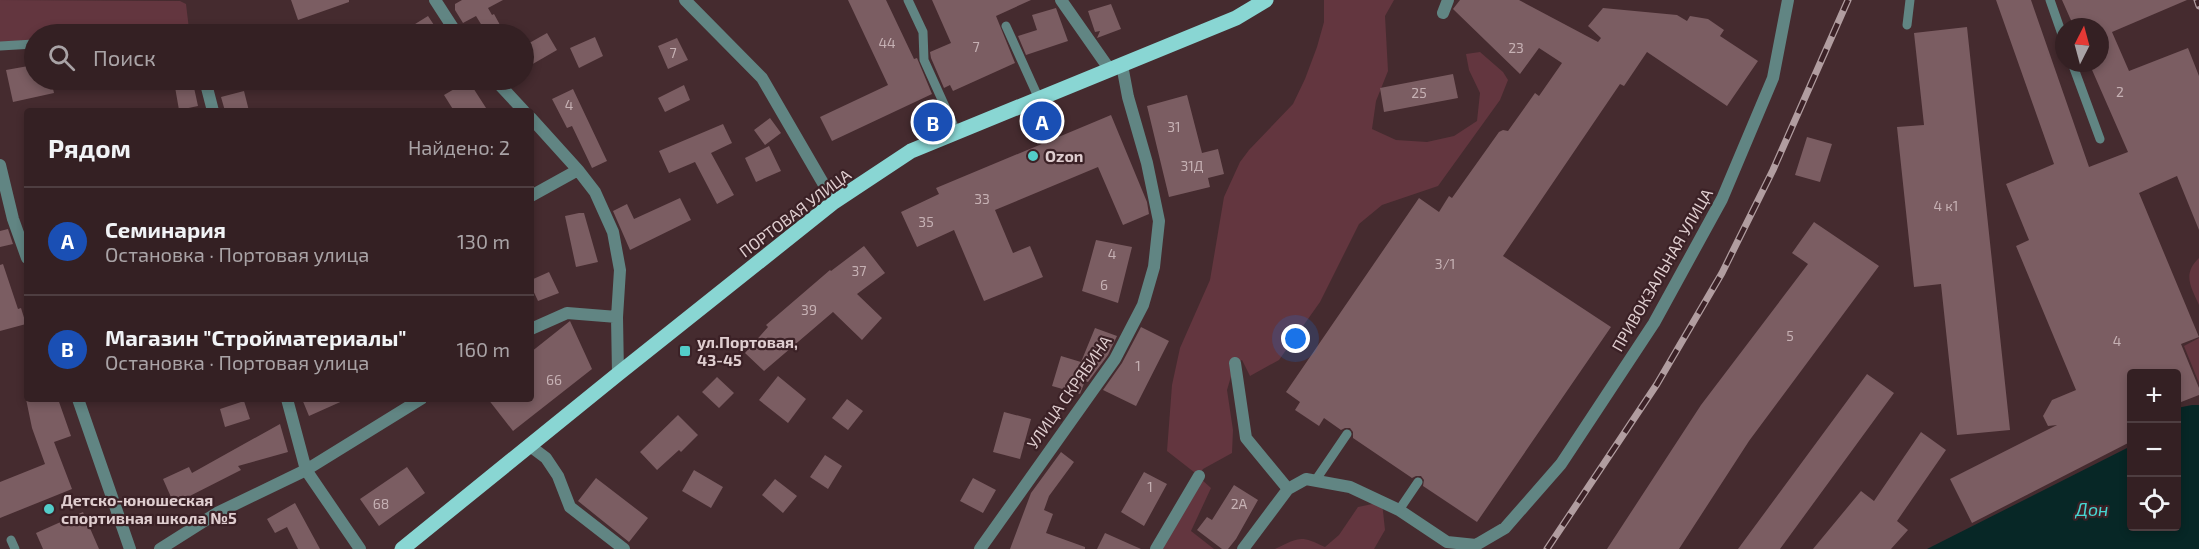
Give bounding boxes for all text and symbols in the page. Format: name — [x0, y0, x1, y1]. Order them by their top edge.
north arrow — [2055, 18, 2109, 72]
search box — [24, 24, 534, 90]
house number: 44 — [878, 34, 896, 51]
house number: 7 — [972, 38, 980, 55]
house number: 23 — [1508, 39, 1524, 56]
icon: search — [45, 41, 78, 74]
text: Поиск — [93, 44, 156, 70]
house number: 7 — [669, 44, 677, 61]
house number: 2 — [2116, 83, 2124, 100]
house number: 25 — [1411, 84, 1427, 101]
house number: 4 — [565, 96, 573, 113]
pin: A — [1022, 98, 1062, 144]
pin: B — [914, 100, 952, 144]
house number: 31 — [1167, 118, 1181, 135]
text: Рядом — [48, 132, 131, 163]
text: Найдено: 2 — [408, 135, 510, 159]
place label: Ozon — [1045, 146, 1083, 165]
marker: Ozon — [1026, 149, 1040, 163]
house number: 31Д — [1180, 157, 1204, 174]
street label: ПОРТОВАЯ УЛИЦА — [735, 164, 854, 261]
street label: ПРИВОКЗАЛЬНАЯ УЛИЦА — [1607, 185, 1716, 355]
house number: 33 — [974, 190, 990, 207]
house number: 4 к1 — [1934, 197, 1958, 214]
house number: 35 — [918, 213, 934, 230]
text: Семинария — [105, 216, 226, 242]
text: A — [61, 229, 74, 253]
text: 130 m — [457, 229, 510, 253]
text: Остановка · Портовая улица — [105, 242, 369, 266]
house number: 4 — [1108, 245, 1116, 262]
house number: 3/1 — [1435, 255, 1455, 272]
house number: 37 — [852, 262, 866, 279]
house number: 6 — [1100, 276, 1108, 293]
house number: 39 — [801, 301, 817, 318]
text: Магазин "Стройматериалы" — [105, 324, 407, 350]
your location — [1281, 324, 1310, 353]
house number: 5 — [1786, 327, 1794, 344]
place label: ул.Портовая, 43-45 — [697, 332, 798, 369]
street label: УЛИЦА СКРЯБИНА — [1022, 332, 1115, 452]
house number: 4 — [2113, 332, 2121, 349]
text: B — [61, 337, 74, 361]
text: 160 m — [457, 337, 510, 361]
marker: ул.Портовая, 43-45 — [678, 344, 692, 358]
text: Остановка · Портовая улица — [105, 350, 369, 374]
house number: 1 — [1135, 357, 1141, 374]
map controls — [2127, 369, 2181, 531]
button: + — [2127, 369, 2181, 423]
house number: 66 — [546, 371, 562, 388]
button: − — [2127, 423, 2181, 477]
button: locate — [2127, 477, 2181, 531]
house number: 1 — [1147, 478, 1153, 495]
place label: Детско-юношеская спортивная школа №5 — [61, 490, 237, 527]
house number: 68 — [373, 495, 389, 512]
house number: 2А — [1231, 495, 1248, 512]
water label: Дон — [2074, 498, 2109, 520]
marker: Детско-юношеская спортивная школа №5 — [42, 502, 56, 516]

